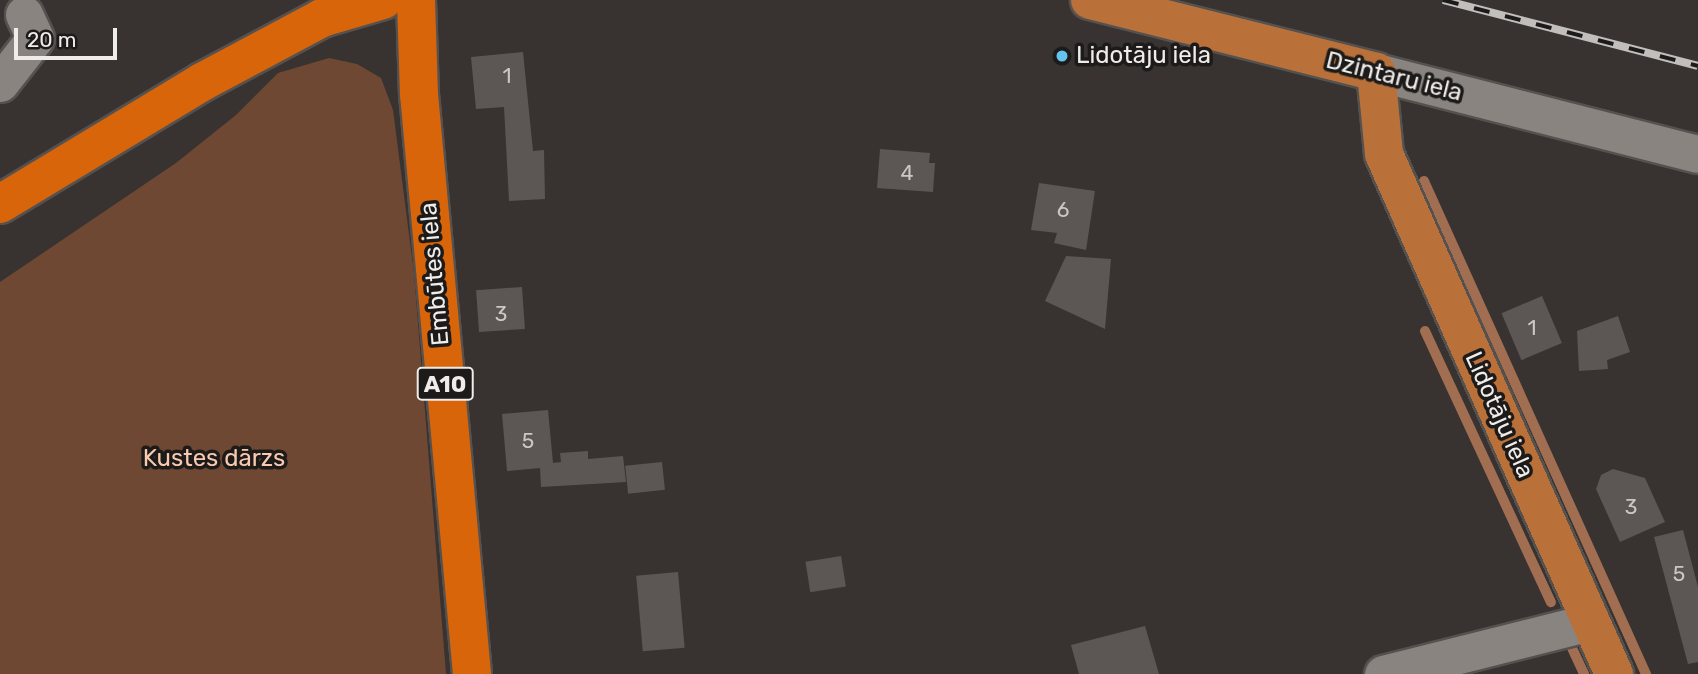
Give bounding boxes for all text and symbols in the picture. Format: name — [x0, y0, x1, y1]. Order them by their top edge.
scale bar — [18, 14, 121, 58]
text: 20 m — [27, 27, 76, 52]
place label: Lidotāju iela — [1076, 42, 1211, 70]
street label: Dzintaru iela — [1323, 46, 1465, 108]
marker: Lidotāju iela — [1054, 48, 1070, 64]
house number: 1 — [503, 63, 511, 89]
house number: 4 — [900, 160, 914, 186]
house number: 6 — [1057, 197, 1069, 223]
street label: Embūtes iela — [414, 201, 456, 347]
house number: 3 — [495, 301, 507, 327]
house number: 1 — [1528, 315, 1536, 341]
street label: Lidotāju iela — [1458, 348, 1540, 482]
road number: A10 — [415, 364, 475, 404]
house number: 5 — [522, 428, 534, 454]
park label: Kustes dārzs — [143, 445, 285, 473]
house number: 3 — [1625, 494, 1637, 520]
house number: 5 — [1673, 561, 1685, 587]

